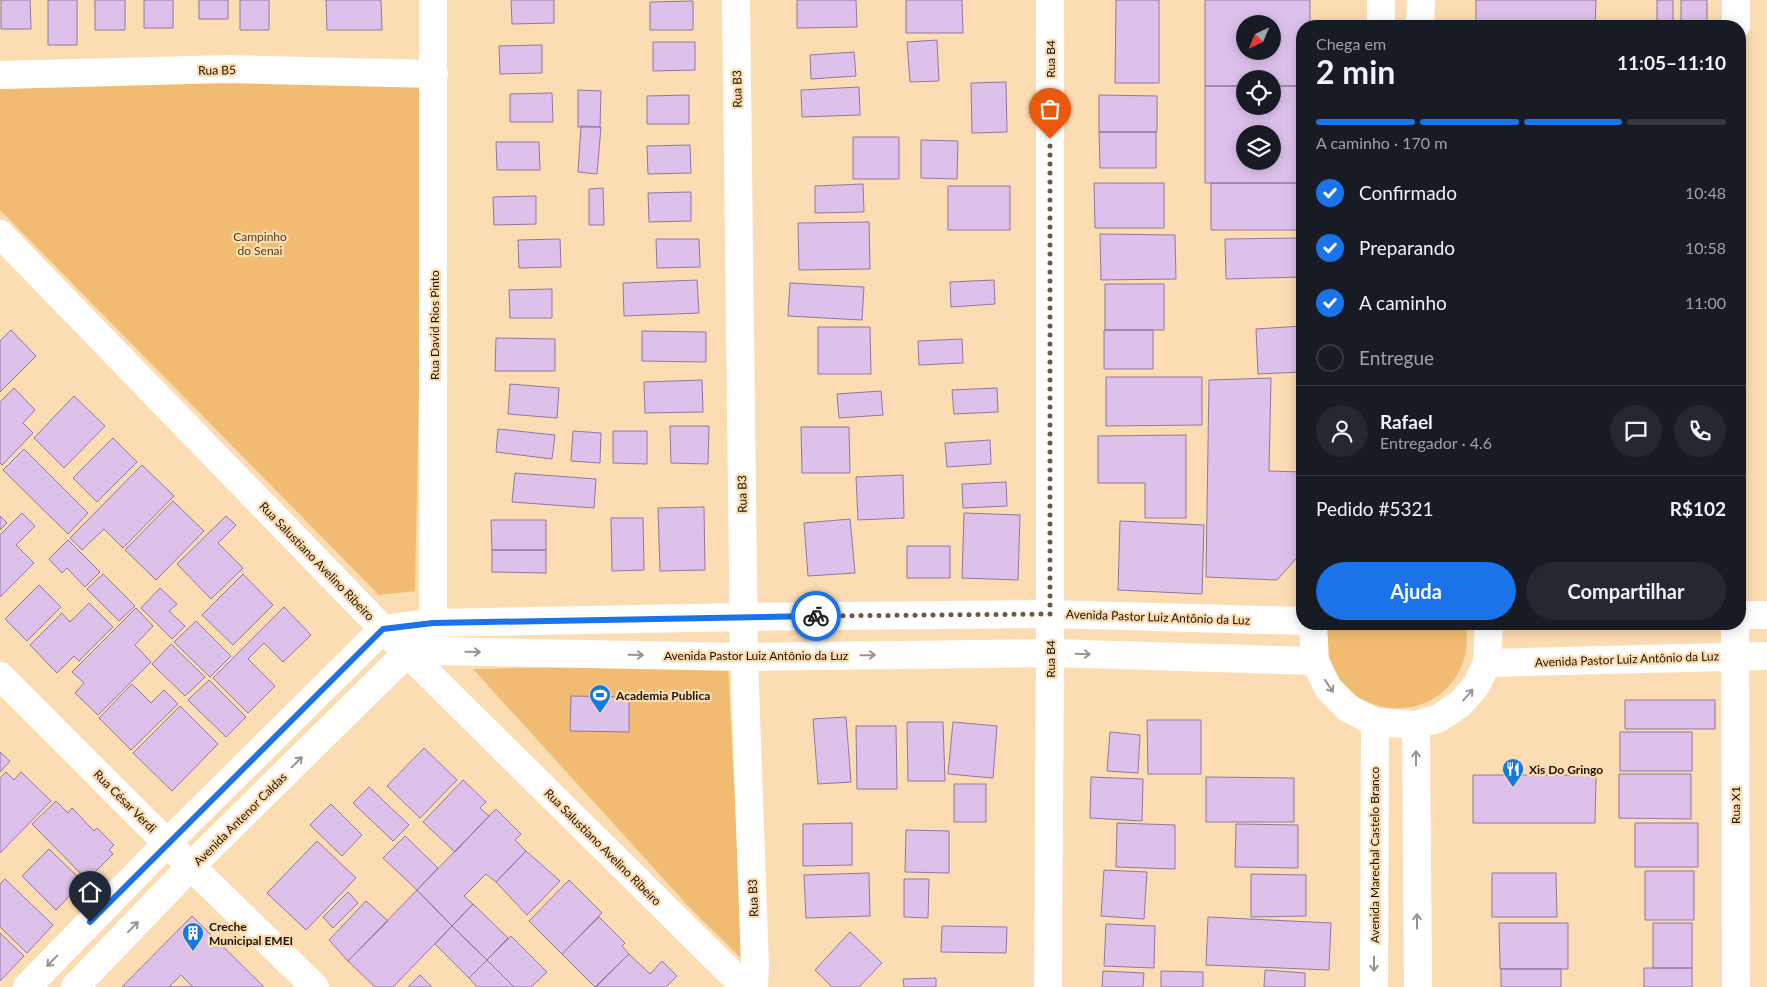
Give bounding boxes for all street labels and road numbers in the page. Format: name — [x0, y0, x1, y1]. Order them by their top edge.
street label: Rua B4 — [1043, 40, 1058, 78]
street label: Rua B5 — [198, 62, 236, 78]
street label: Rua B3 — [729, 70, 745, 108]
street label: Rua David Rios Pinto — [427, 270, 442, 380]
street label: Rua B3 — [734, 475, 750, 513]
street label: Rua Salustiano Avelino Ribeiro — [256, 499, 378, 624]
street label: Avenida Pastor Luiz Antônio da Luz — [1066, 606, 1251, 628]
street label: Rua B4 — [1043, 640, 1058, 678]
street label: Avenida Pastor Luiz Antônio da Luz — [664, 648, 849, 663]
street label: Avenida Pastor Luiz Antônio da Luz — [1535, 648, 1720, 670]
street label: Rua César Verdi — [91, 767, 160, 836]
street label: Avenida Marechal Castelo Branco — [1367, 767, 1382, 943]
street label: Avenida Antenor Caldas — [190, 769, 290, 869]
street label: Rua Salustiano Avelino Ribeiro — [541, 785, 665, 909]
street label: Rua X1 — [1728, 786, 1743, 824]
street label: Rua B3 — [745, 879, 761, 917]

